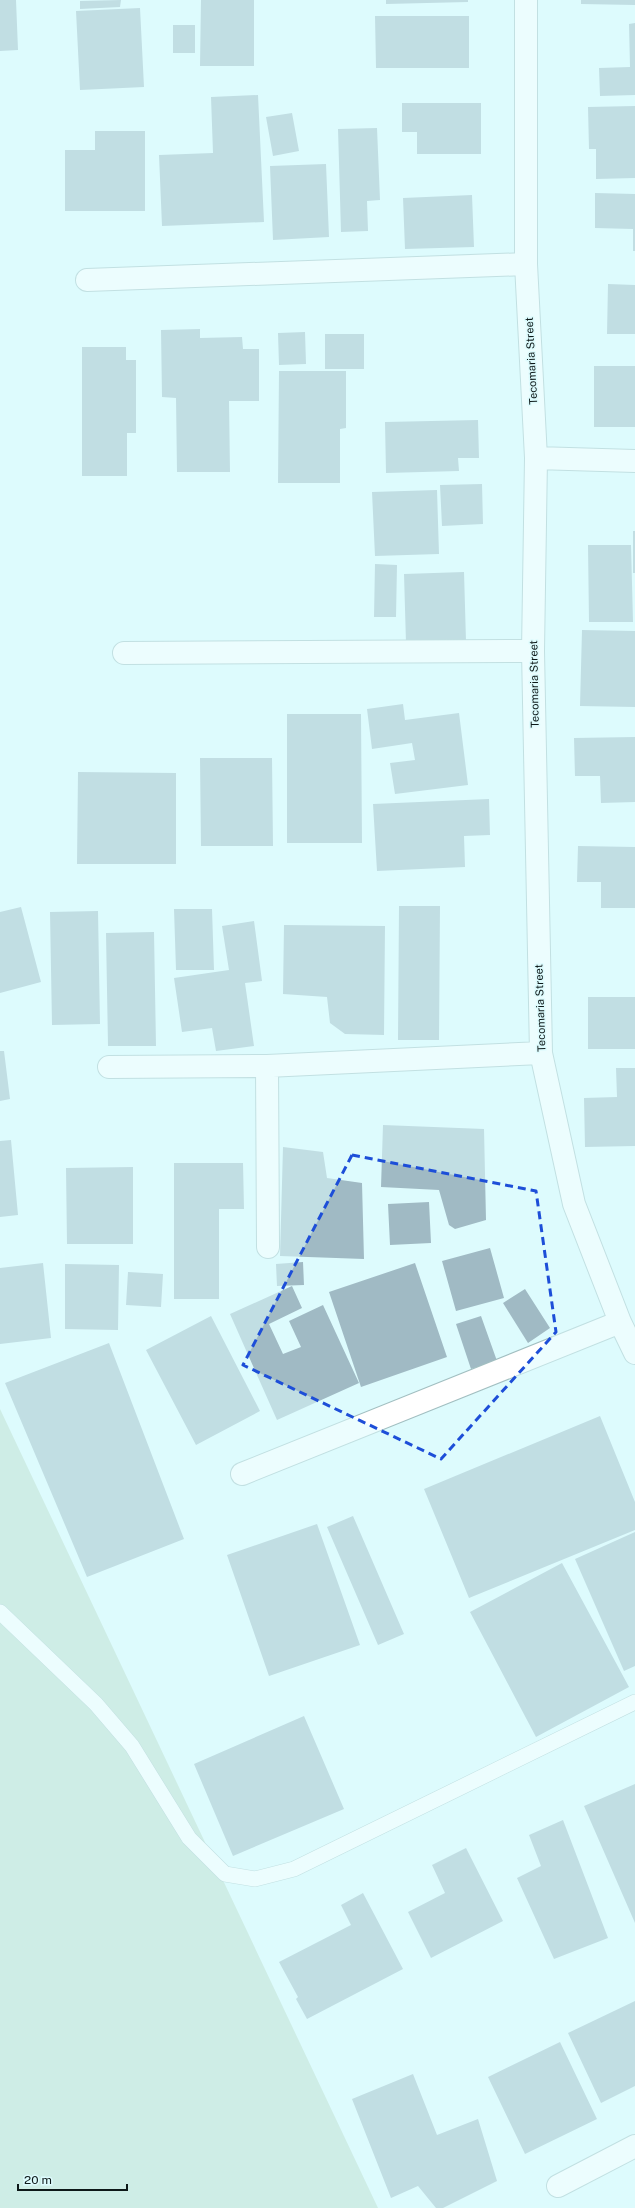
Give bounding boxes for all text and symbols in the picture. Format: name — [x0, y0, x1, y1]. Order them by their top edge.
street label: Tecomaria Street — [523, 317, 539, 405]
street label: Tecomaria Street — [527, 640, 541, 728]
street label: Tecomaria Street — [532, 964, 548, 1052]
scale bar — [18, 2166, 127, 2192]
text: 20 m — [24, 2173, 52, 2187]

